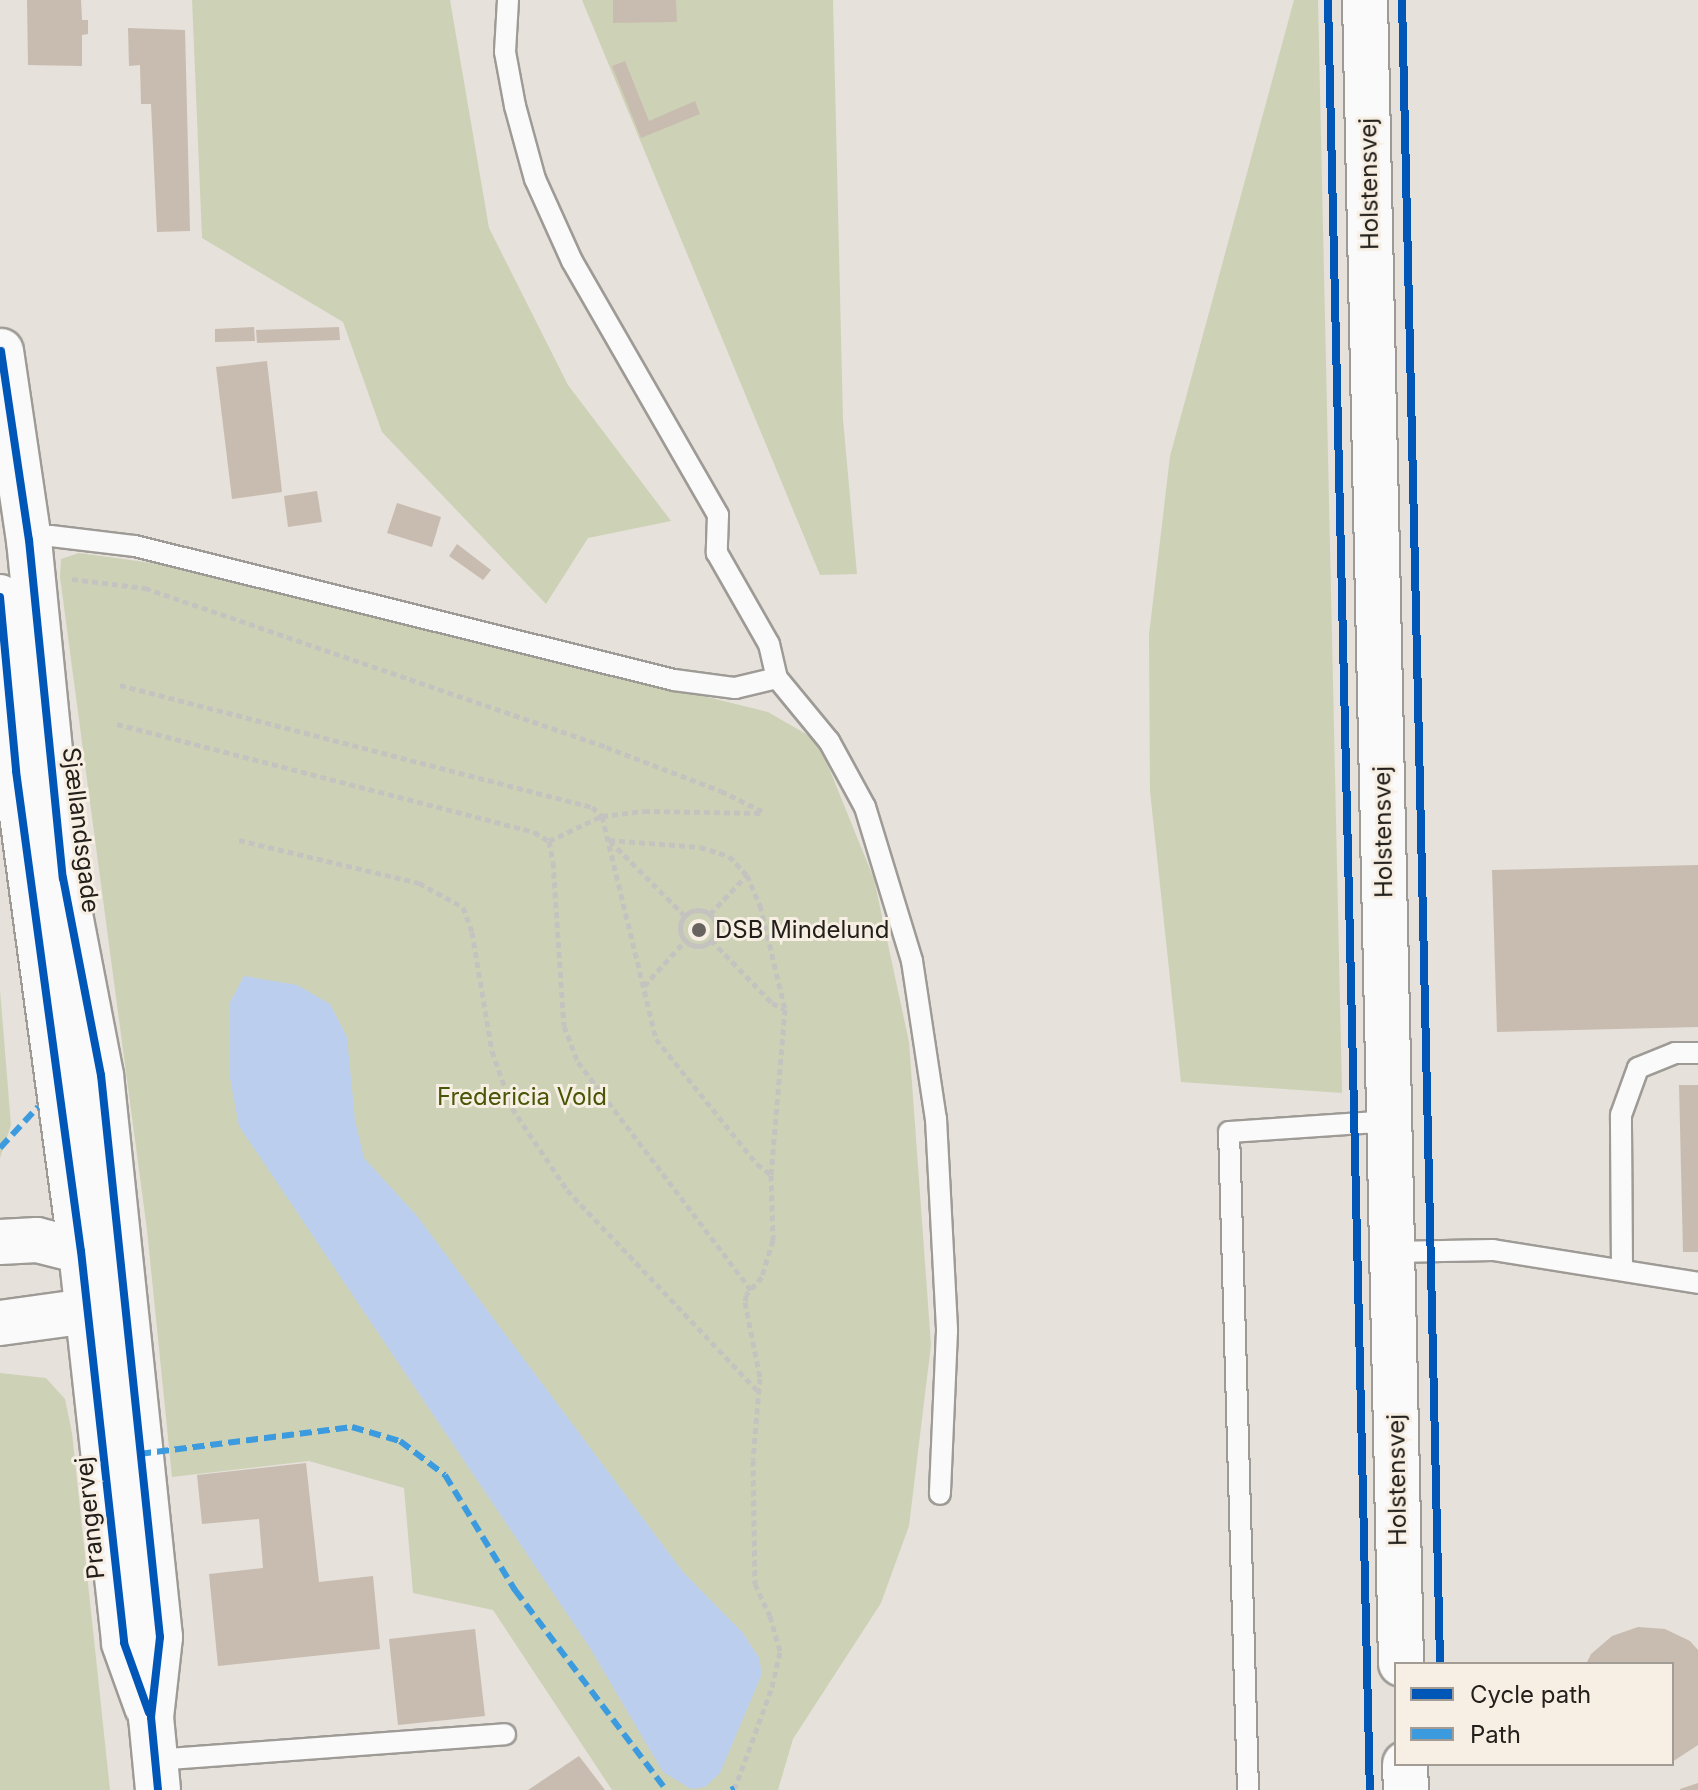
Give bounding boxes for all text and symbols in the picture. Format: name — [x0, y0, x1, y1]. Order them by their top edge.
street label: Holstensvej — [1353, 118, 1385, 250]
street label: Sjællandsgade — [57, 745, 105, 915]
street label: Holstensvej — [1367, 766, 1399, 898]
place label: DSB Mindelund — [715, 916, 889, 944]
marker: DSB Mindelund — [690, 921, 708, 939]
park label: Fredericia Vold — [437, 1083, 607, 1111]
street label: Holstensvej — [1381, 1414, 1413, 1546]
street label: Prangervej — [69, 1455, 111, 1581]
legend — [1394, 1662, 1674, 1766]
text: Cycle path — [1470, 1680, 1591, 1709]
text: Path — [1470, 1720, 1521, 1749]

